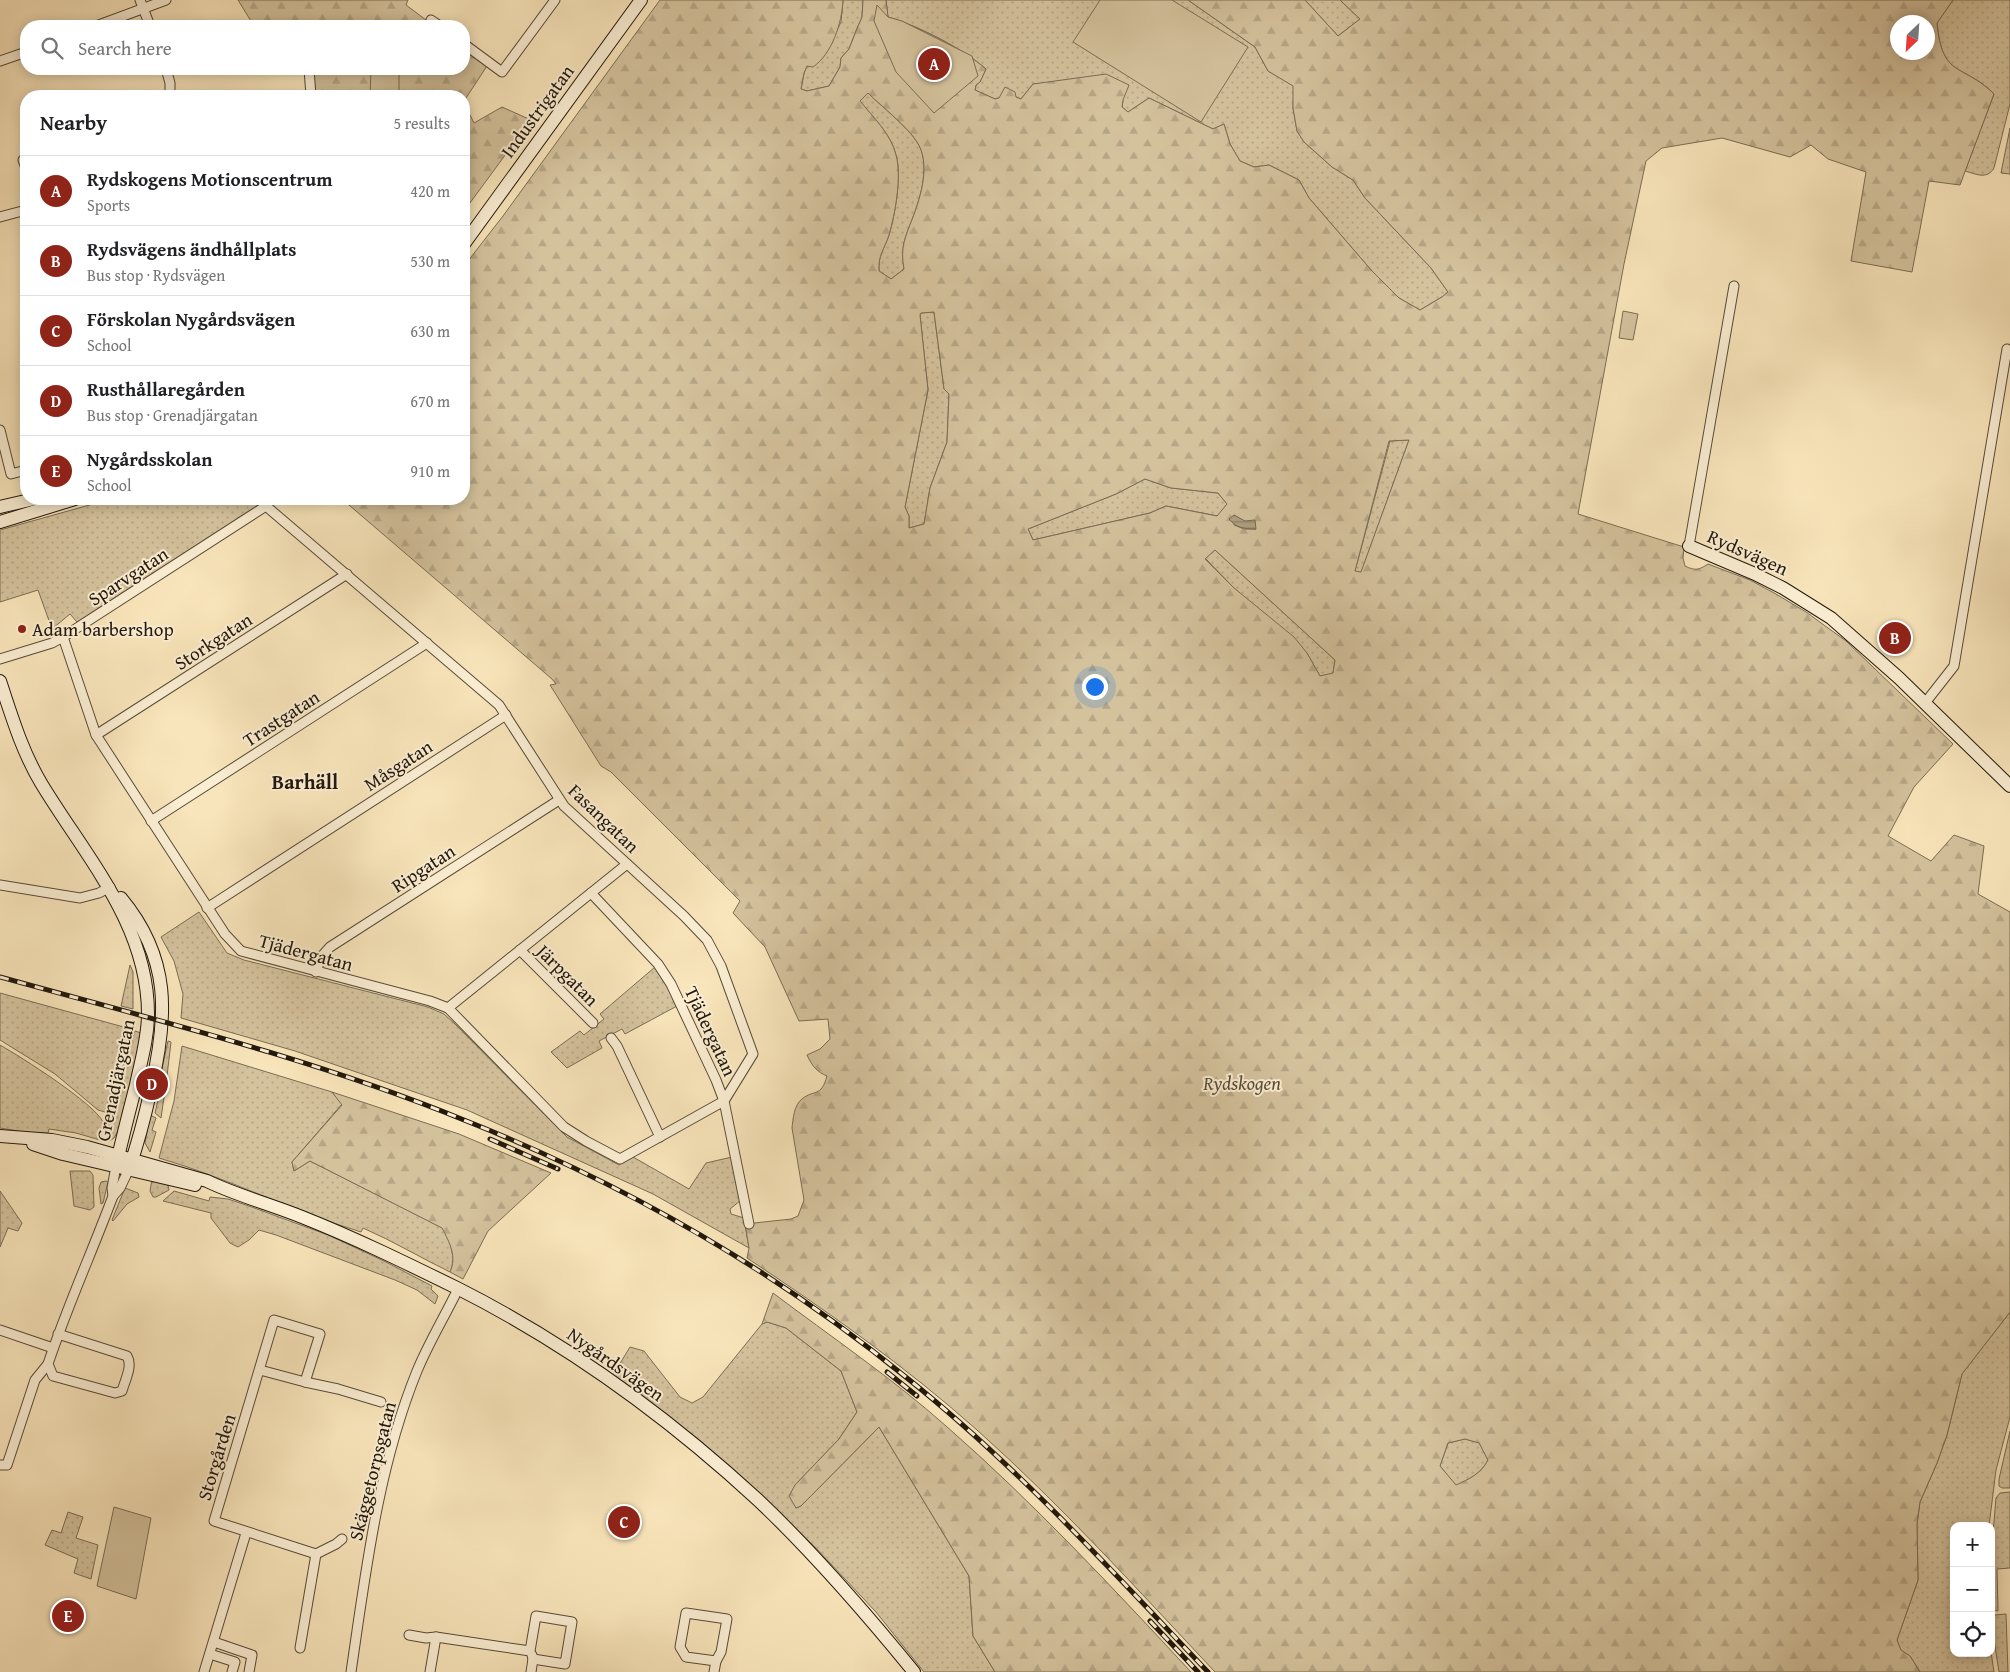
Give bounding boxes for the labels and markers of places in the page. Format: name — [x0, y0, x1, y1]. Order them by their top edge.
pin: A — [918, 45, 950, 83]
place label: Adam barbershop — [32, 615, 174, 643]
pin: B — [1879, 619, 1911, 657]
marker: Adam barbershop — [16, 623, 28, 635]
pin: D — [136, 1065, 168, 1103]
pin: C — [608, 1503, 640, 1541]
pin: E — [52, 1597, 84, 1635]

